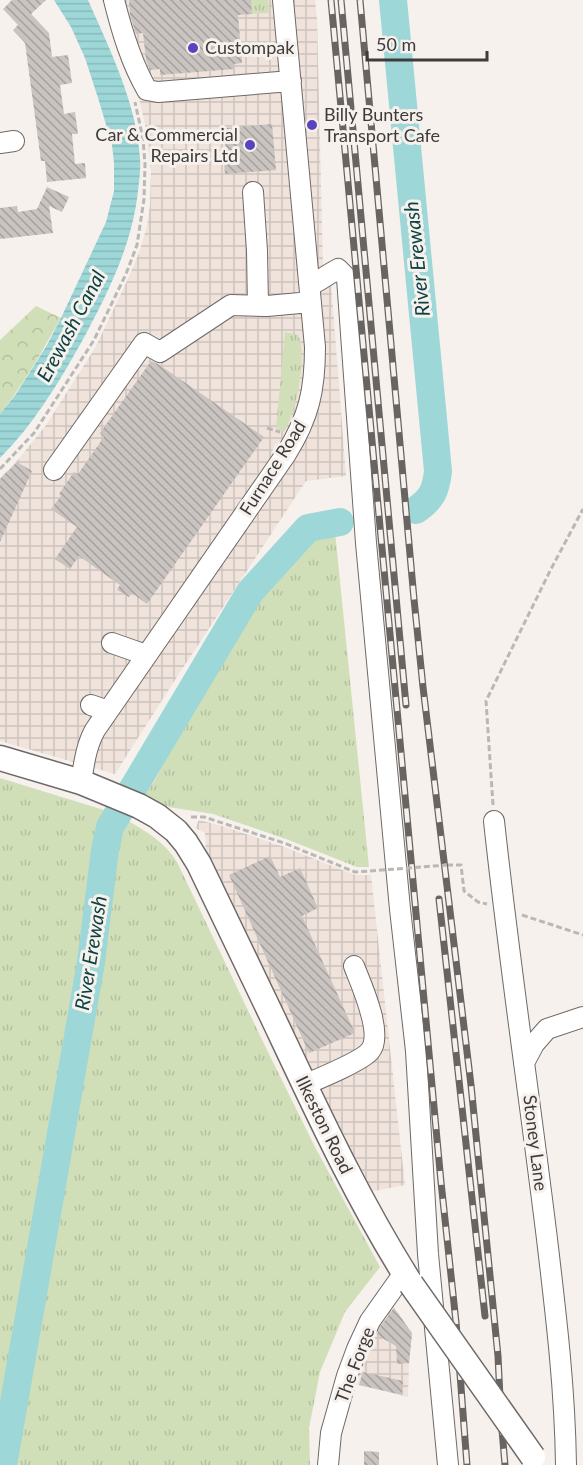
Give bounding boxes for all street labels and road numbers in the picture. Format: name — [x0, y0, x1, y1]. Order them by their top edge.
street label: Furnace Road — [234, 416, 310, 519]
street label: Ilkeston Road — [292, 1072, 358, 1177]
street label: Stoney Lane — [519, 1094, 553, 1192]
street label: The Forge — [330, 1324, 379, 1406]

